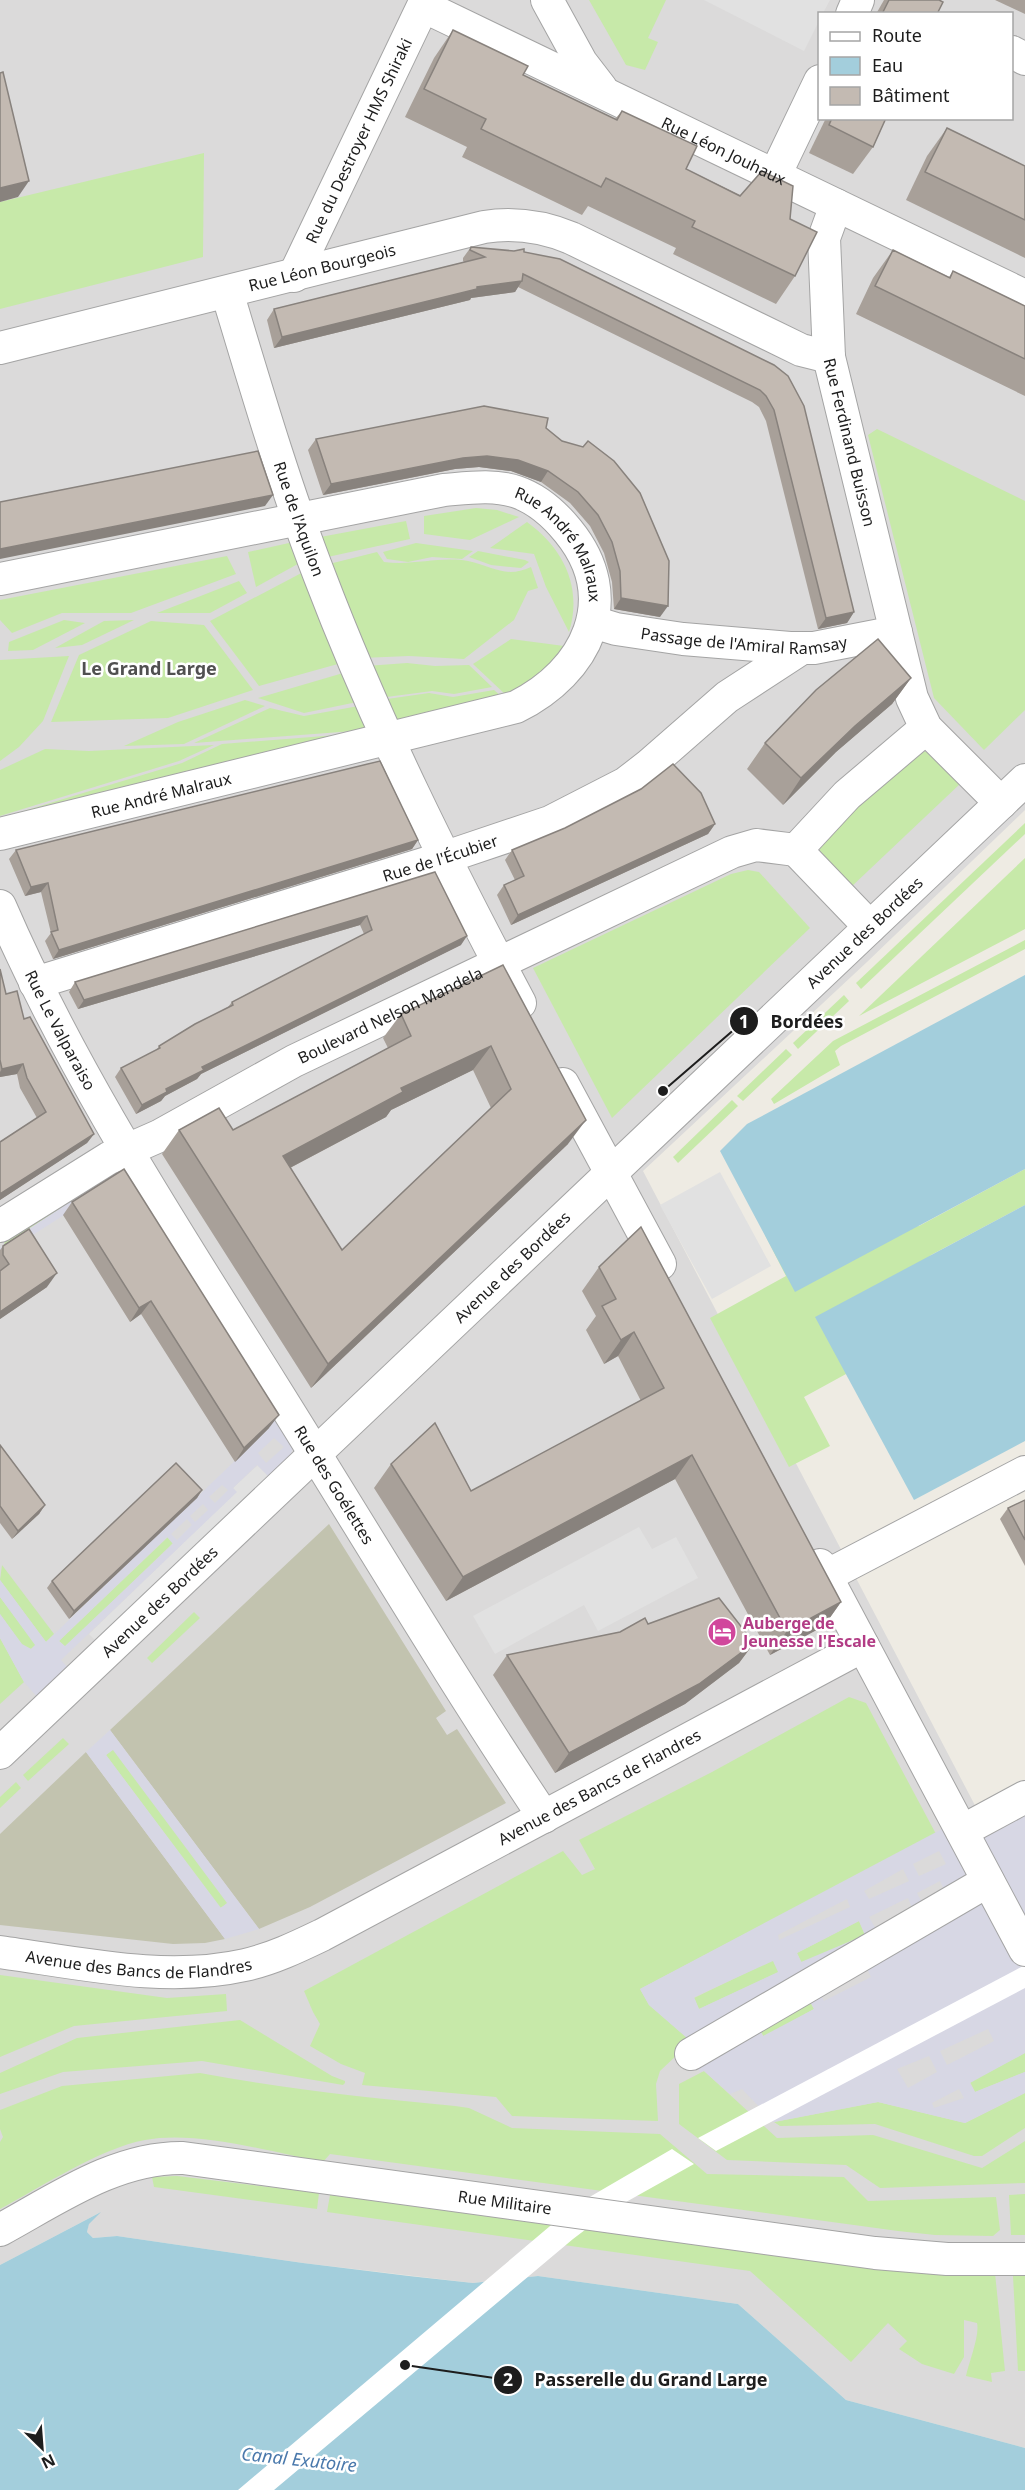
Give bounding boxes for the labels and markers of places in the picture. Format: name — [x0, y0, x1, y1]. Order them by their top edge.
callout: Bordées — [729, 1003, 855, 1039]
place label: Auberge de Jeunesse l'Escale — [741, 1612, 876, 1652]
hotel icon: Auberge de Jeunesse l'Escale — [706, 1616, 738, 1648]
callout: Passerelle du Grand Large — [493, 2362, 780, 2398]

